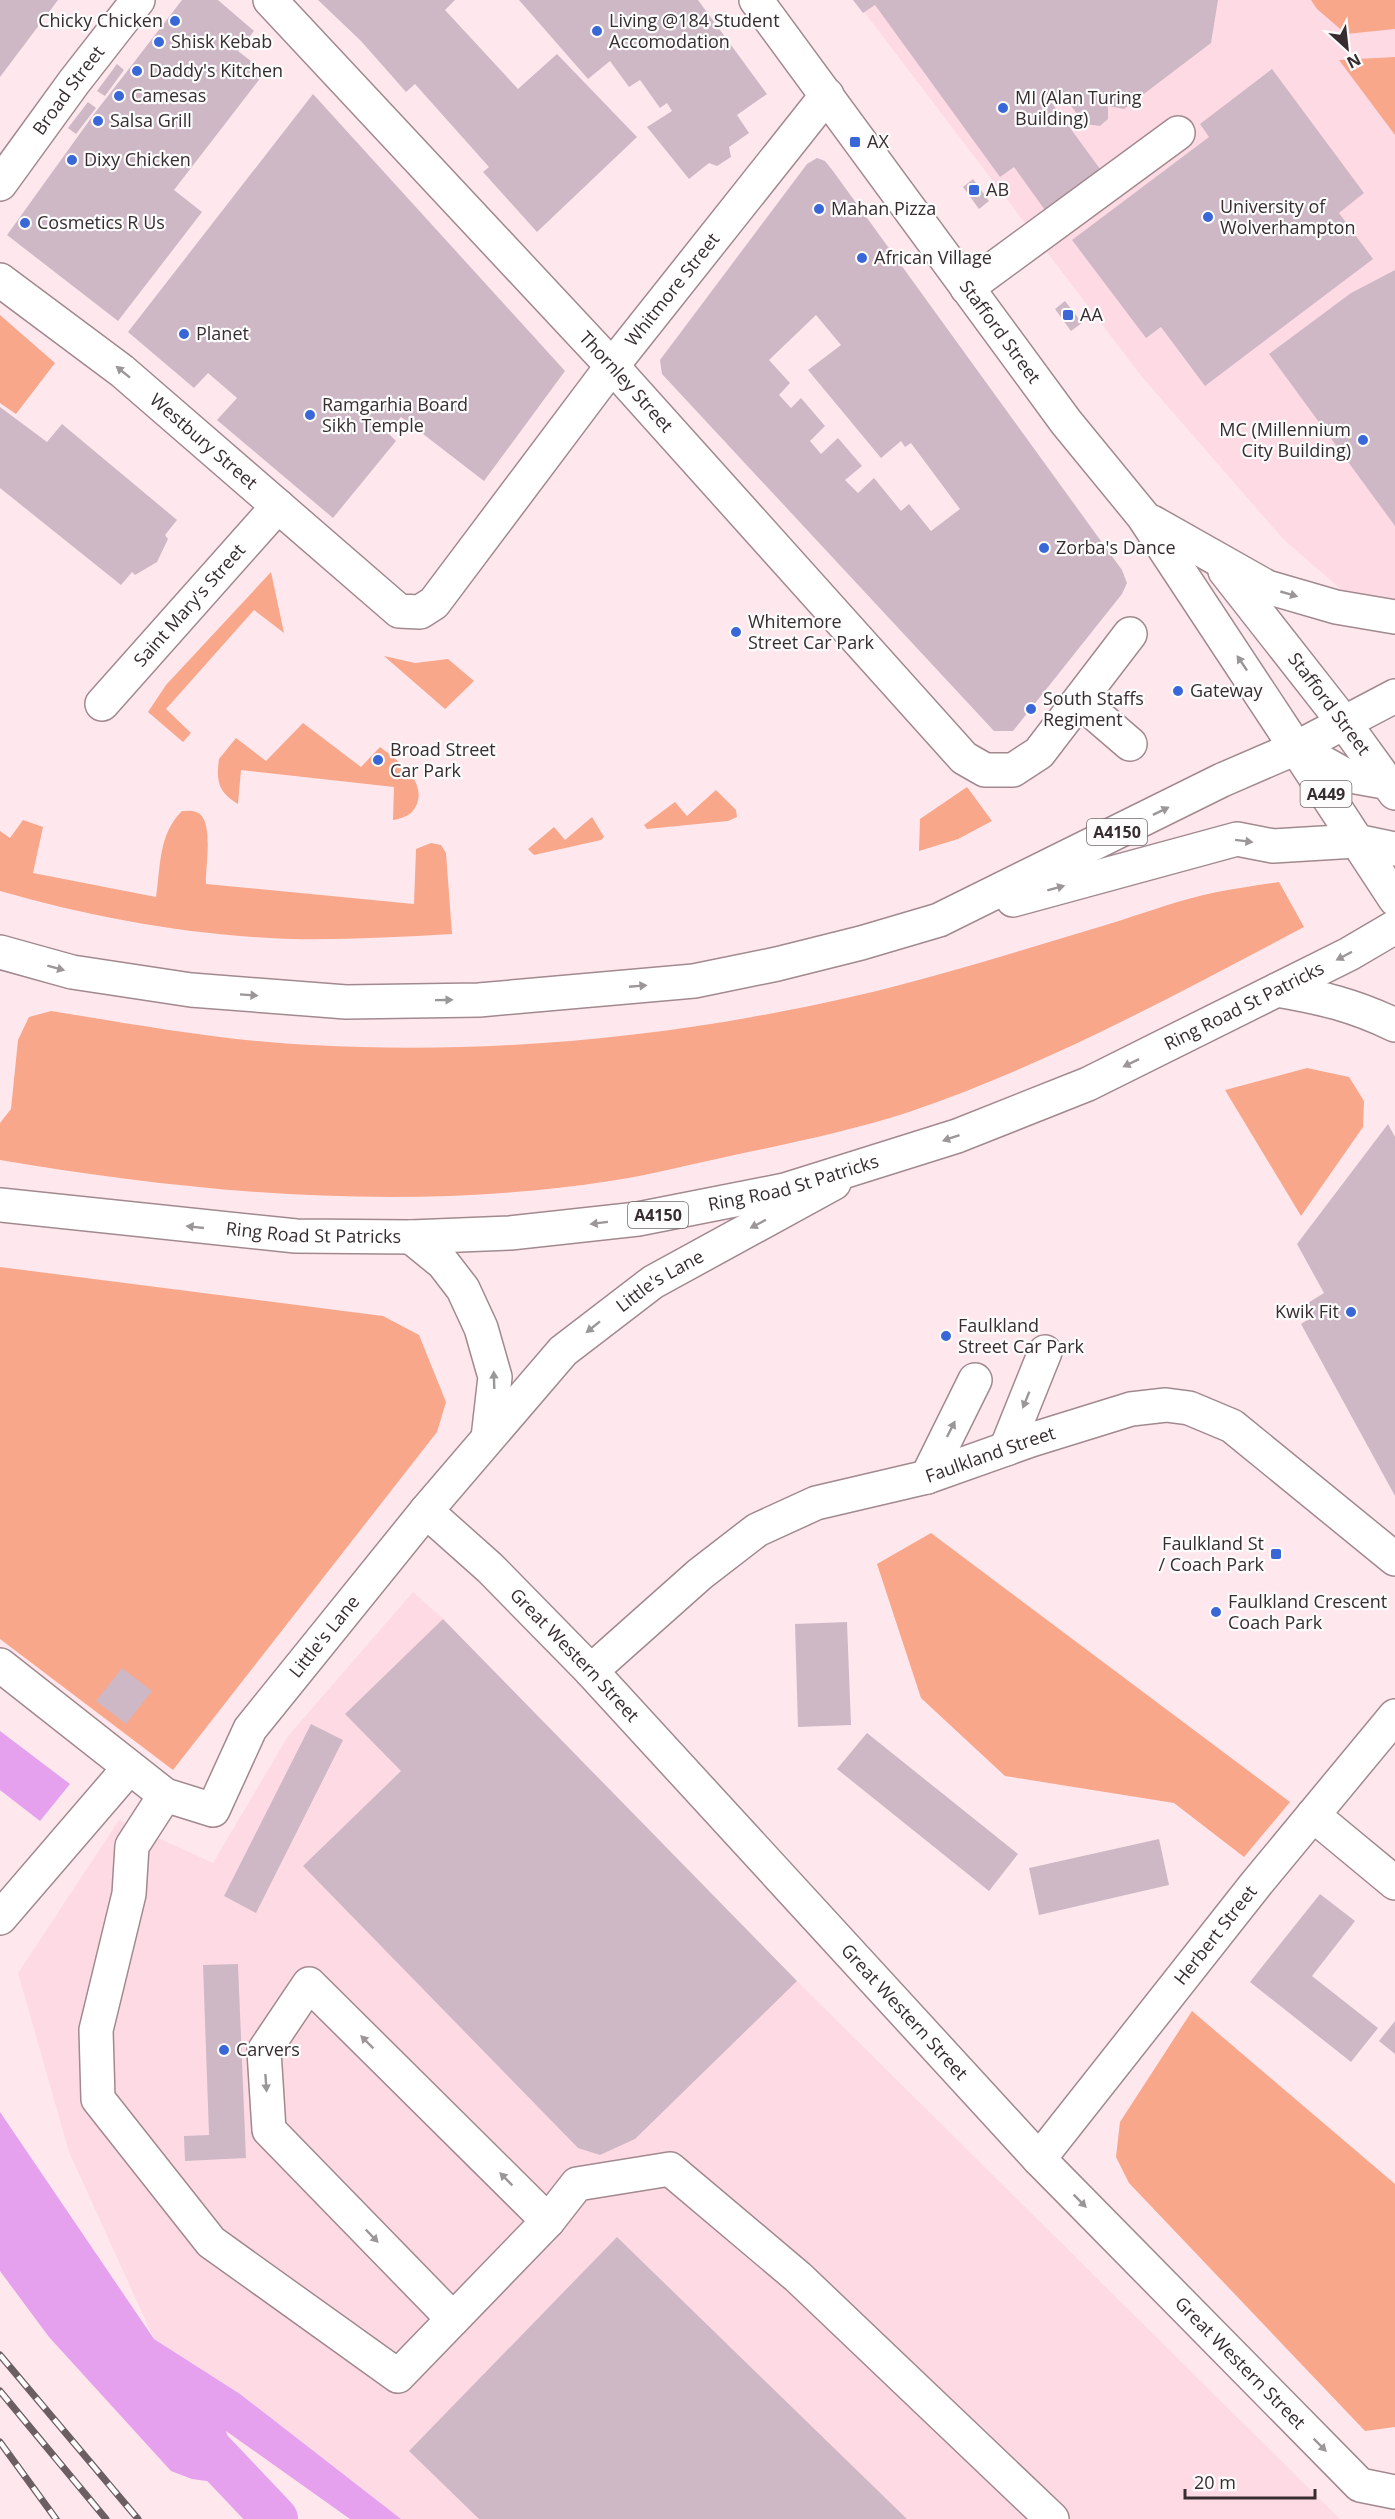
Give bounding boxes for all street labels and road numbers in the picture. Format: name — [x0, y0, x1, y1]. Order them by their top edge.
street label: Broad Street — [27, 40, 109, 139]
street label: Whitmore Street — [619, 227, 724, 351]
street label: Stafford Street — [955, 275, 1047, 388]
street label: Thornley Street — [574, 325, 679, 437]
street label: Westbury Street — [145, 388, 263, 494]
street label: Saint Mary's Street — [128, 538, 250, 671]
street label: Stafford Street — [1283, 647, 1376, 760]
road number: A449 — [1300, 781, 1352, 807]
road number: A4150 — [1087, 819, 1147, 845]
street label: Ring Road St Patricks — [1160, 955, 1328, 1055]
street label: Ring Road St Patricks — [706, 1148, 881, 1216]
road number: A4150 — [628, 1202, 688, 1228]
street label: Ring Road St Patricks — [225, 1216, 401, 1248]
street label: Little's Lane — [611, 1244, 707, 1317]
street label: Faulkland Street — [922, 1420, 1058, 1488]
street label: Great Western Street — [505, 1582, 645, 1727]
street label: Little's Lane — [283, 1590, 364, 1682]
street label: Herbert Street — [1168, 1880, 1262, 1989]
street label: Great Western Street — [836, 1938, 974, 2085]
street label: Great Western Street — [1170, 2291, 1311, 2434]

